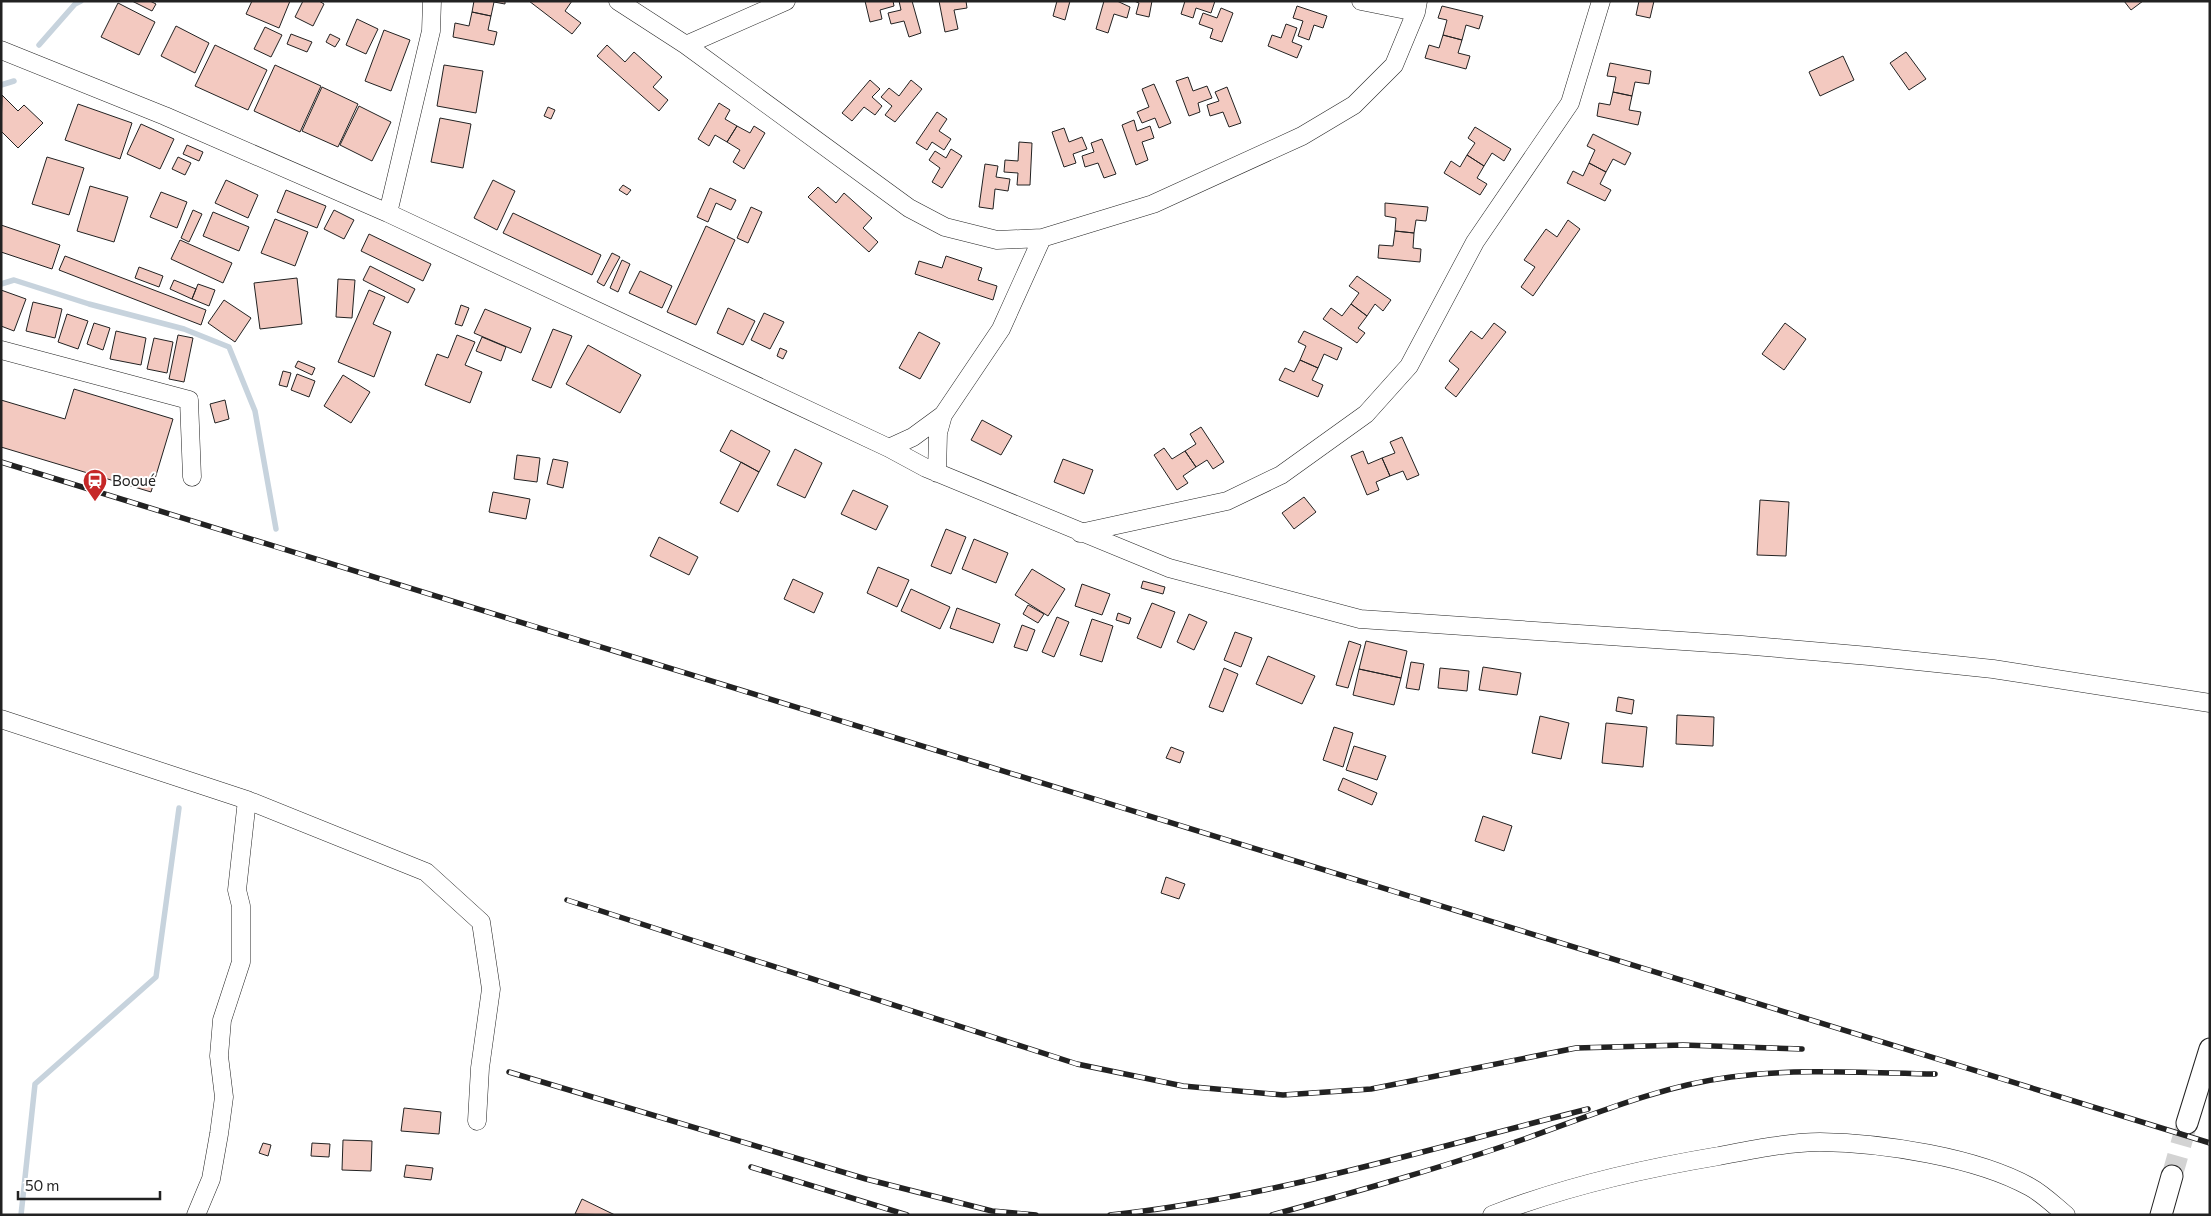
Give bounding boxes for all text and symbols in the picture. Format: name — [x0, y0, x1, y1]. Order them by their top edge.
station icon: Booué — [82, 468, 108, 502]
place label: Booué — [112, 471, 156, 489]
scale bar — [18, 1168, 160, 1200]
text: 50 m — [25, 1176, 59, 1194]

